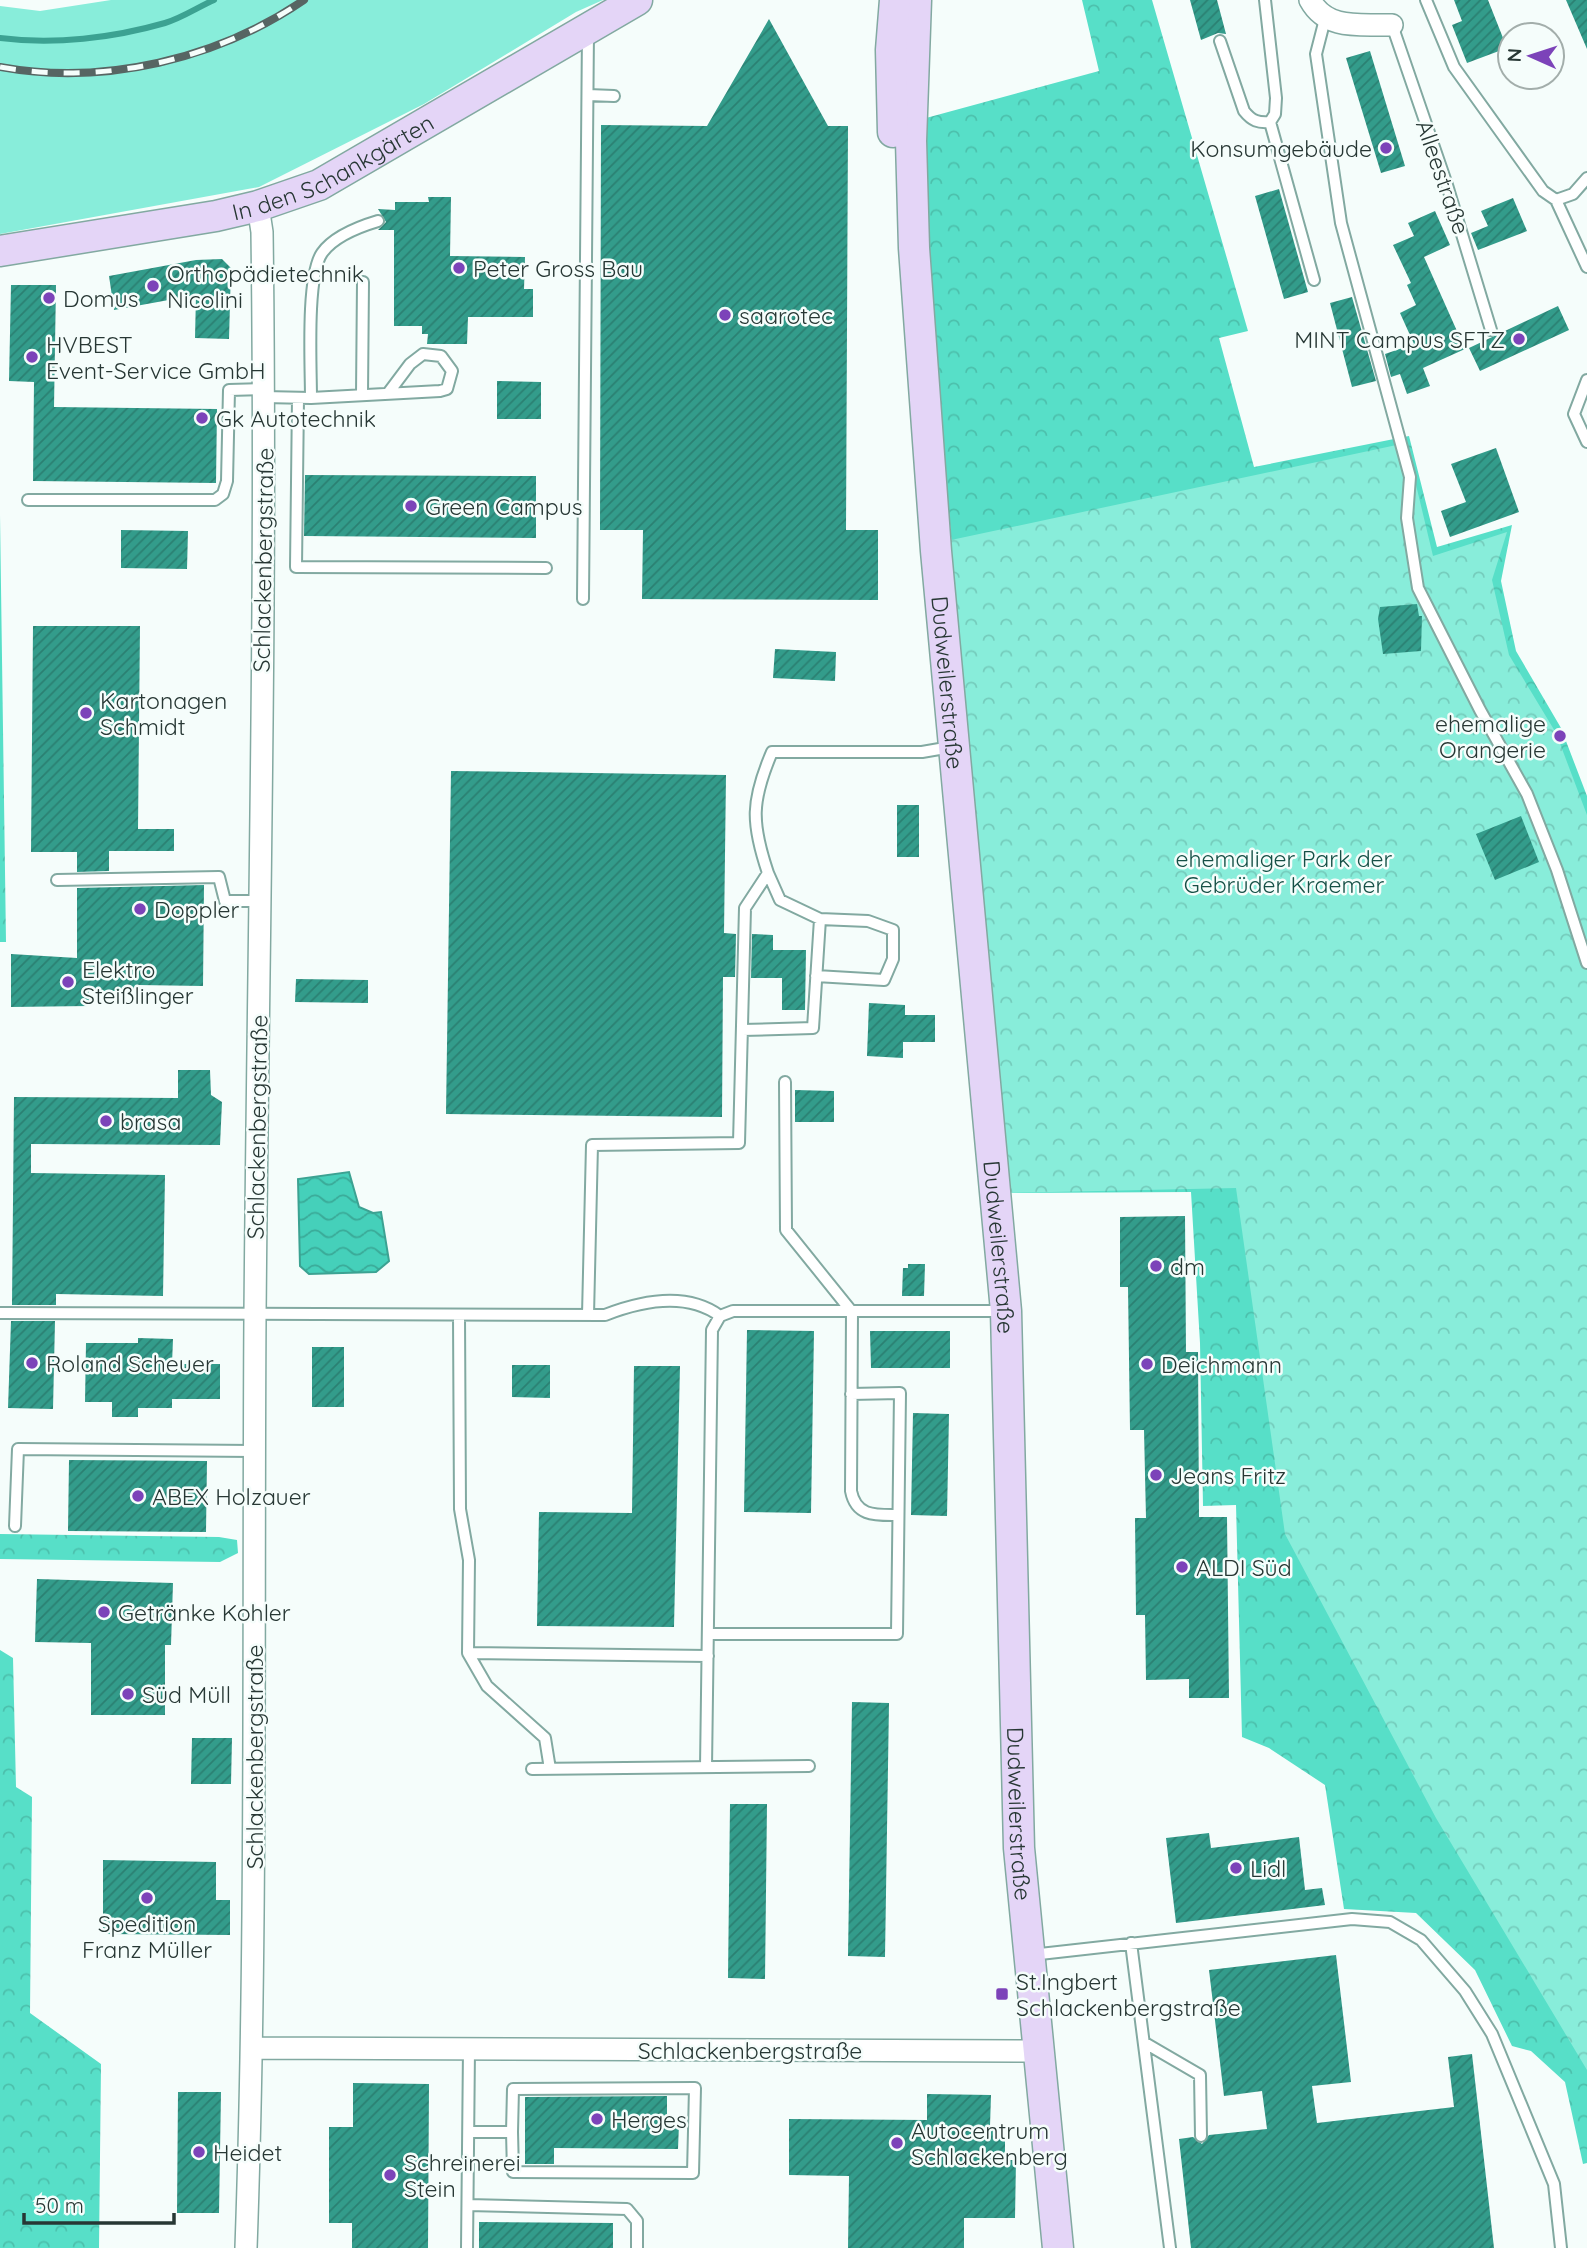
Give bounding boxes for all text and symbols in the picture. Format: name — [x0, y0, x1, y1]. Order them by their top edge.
north arrow — [1496, 21, 1566, 91]
text: N — [1502, 48, 1526, 63]
street label: In den Schankgärten — [229, 107, 438, 226]
street label: Alleestraße — [1410, 116, 1476, 238]
place label: Konsumgebäude — [1190, 134, 1372, 163]
marker: Konsumgebäude — [1378, 140, 1394, 156]
place label: Peter Gross Bau — [473, 254, 643, 283]
place label: Orthopädietechnik Nicolini — [167, 259, 364, 314]
marker: Peter Gross Bau — [451, 260, 467, 276]
marker: Orthopädietechnik Nicolini — [145, 278, 161, 294]
place label: Domus — [63, 284, 138, 313]
marker: Domus — [41, 290, 57, 306]
place label: saarotec — [739, 301, 833, 330]
marker: saarotec — [717, 307, 733, 323]
place label: MINT Campus SFTZ — [1294, 325, 1505, 354]
place label: HVBEST Event-Service GmbH — [46, 330, 266, 385]
marker: MINT Campus SFTZ — [1511, 331, 1527, 347]
marker: HVBEST Event-Service GmbH — [24, 349, 40, 365]
place label: Gk Autotechnik — [216, 404, 376, 433]
marker: Gk Autotechnik — [194, 410, 210, 426]
street label: Schlackenbergstraße — [247, 447, 279, 673]
place label: Green Campus — [425, 492, 583, 521]
marker: Green Campus — [403, 498, 419, 514]
street label: Dudweilerstraße — [926, 595, 971, 770]
place label: Kartonagen Schmidt — [100, 686, 227, 741]
marker: Kartonagen Schmidt — [78, 705, 94, 721]
place label: ehemalige Orangerie — [1435, 709, 1546, 764]
marker: ehemalige Orangerie — [1552, 728, 1568, 744]
park label: ehemaliger Park der Gebrüder Kraemer — [1176, 844, 1393, 899]
place label: Doppler — [154, 895, 240, 924]
marker: Doppler — [132, 901, 148, 917]
place label: Elektro Steißlinger — [82, 955, 194, 1010]
marker: Elektro Steißlinger — [60, 974, 76, 990]
street label: Schlackenbergstraße — [241, 1014, 273, 1240]
place label: brasa — [120, 1107, 181, 1136]
marker: brasa — [98, 1113, 114, 1129]
street label: Dudweilerstraße — [978, 1159, 1021, 1334]
place label: dm — [1170, 1252, 1205, 1281]
marker: dm — [1148, 1258, 1164, 1274]
place label: Roland Scheuer — [46, 1349, 214, 1378]
place label: Deichmann — [1161, 1350, 1282, 1379]
marker: Roland Scheuer — [24, 1355, 40, 1371]
marker: Deichmann — [1139, 1356, 1155, 1372]
place label: Jeans Fritz — [1170, 1461, 1286, 1490]
marker: Jeans Fritz — [1148, 1467, 1164, 1483]
place label: ABEX Holzauer — [152, 1482, 311, 1511]
marker: ABEX Holzauer — [130, 1488, 146, 1504]
place label: ALDI Süd — [1196, 1553, 1292, 1582]
marker: ALDI Süd — [1174, 1559, 1190, 1575]
place label: Getränke Kohler — [118, 1598, 291, 1627]
marker: Getränke Kohler — [96, 1604, 112, 1620]
street label: Schlackenbergstraße — [240, 1645, 269, 1869]
place label: Süd Müll — [142, 1680, 231, 1709]
marker: Süd Müll — [120, 1686, 136, 1702]
street label: Dudweilerstraße — [1002, 1726, 1039, 1902]
place label: Lidl — [1250, 1854, 1286, 1883]
marker: Lidl — [1228, 1860, 1244, 1876]
marker: Spedition Franz Müller — [139, 1890, 155, 1906]
place label: Spedition Franz Müller — [82, 1909, 212, 1964]
place label: St.Ingbert Schlackenbergstraße — [1016, 1967, 1241, 2022]
marker: St.Ingbert Schlackenbergstraße — [994, 1986, 1010, 2002]
street label: Schlackenbergstraße — [638, 2036, 862, 2065]
place label: Herges — [611, 2105, 687, 2134]
marker: Herges — [589, 2111, 605, 2127]
place label: Autocentrum Schlackenberg — [911, 2116, 1068, 2171]
marker: Autocentrum Schlackenberg — [889, 2135, 905, 2151]
place label: Heidet — [213, 2138, 282, 2167]
marker: Heidet — [191, 2144, 207, 2160]
place label: Schreinerei Stein — [404, 2148, 521, 2203]
marker: Schreinerei Stein — [382, 2167, 398, 2183]
scale bar — [24, 2182, 175, 2226]
text: 50 m — [35, 2192, 84, 2218]

